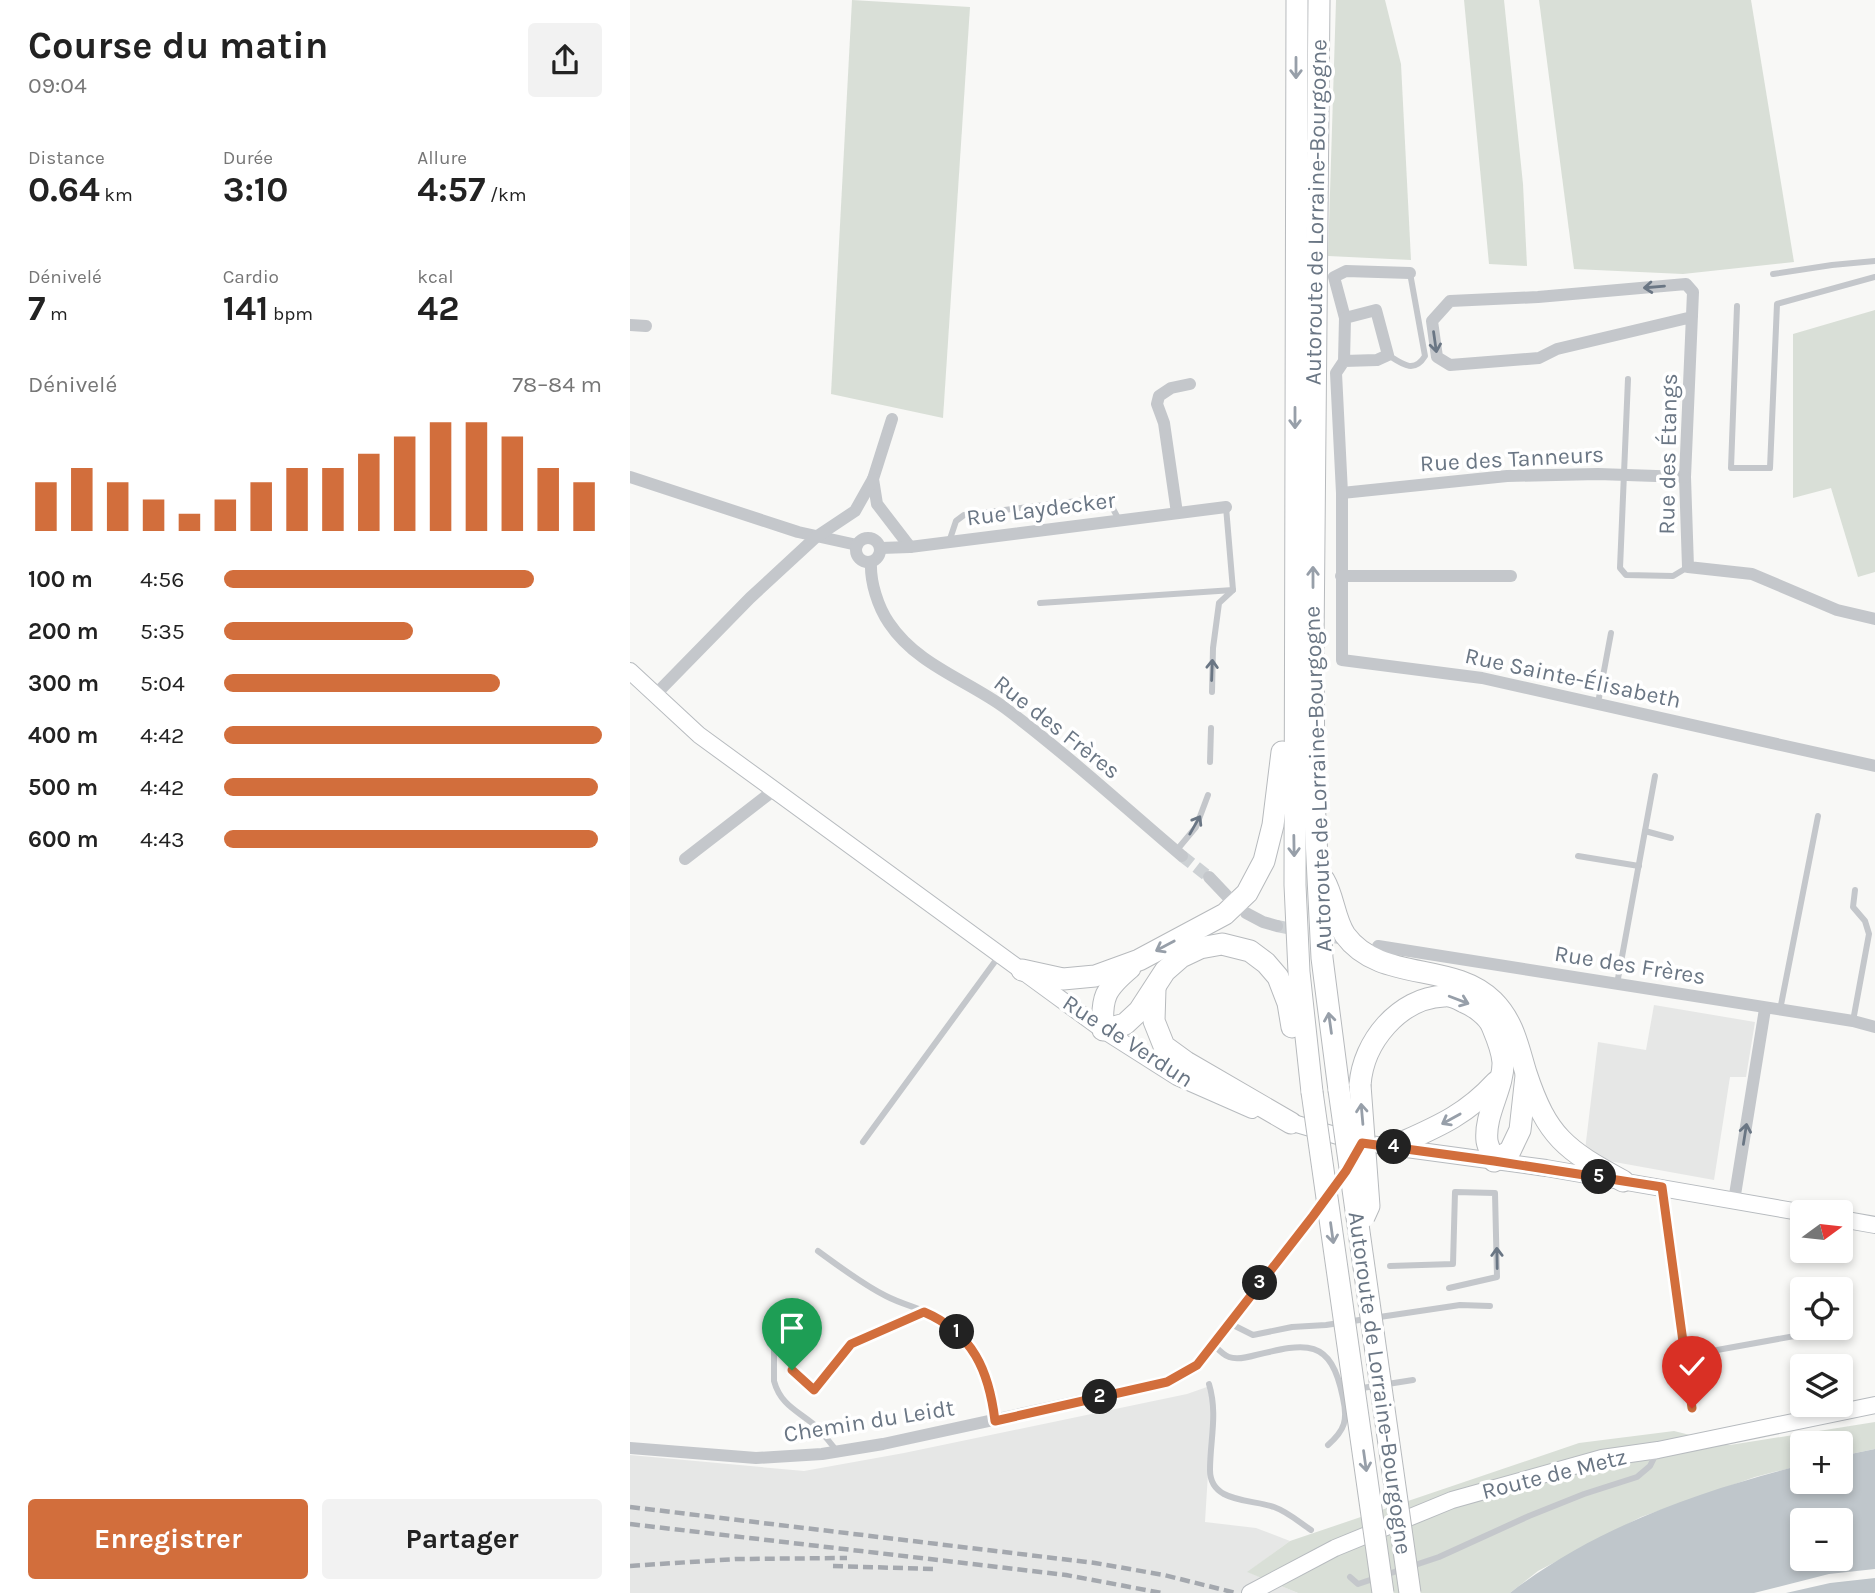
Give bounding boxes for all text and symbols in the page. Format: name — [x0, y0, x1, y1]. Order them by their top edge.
text: Course du matin — [28, 23, 328, 68]
button: share — [528, 23, 602, 97]
street label: Autoroute de Lorraine-Bourgogne — [1299, 39, 1333, 385]
one-way arrow — [1289, 56, 1303, 79]
text: 09:04 — [28, 72, 87, 99]
text: Distance — [28, 147, 105, 169]
text: Durée — [223, 147, 273, 169]
text: Allure — [417, 147, 467, 169]
text: 0.64 — [28, 169, 100, 210]
text: 3:10 — [223, 169, 288, 210]
text: 4:57 — [417, 169, 485, 210]
text: km — [100, 184, 133, 206]
text: /km — [485, 184, 527, 206]
text: Dénivelé — [28, 266, 102, 288]
text: Cardio — [223, 266, 279, 288]
text: kcal — [417, 266, 454, 288]
one-way arrow — [1643, 281, 1666, 294]
text: 7 — [28, 288, 45, 329]
text: 141 — [223, 288, 268, 329]
text: 42 — [417, 288, 459, 329]
text: m — [45, 303, 68, 325]
text: bpm — [268, 303, 313, 325]
one-way arrow — [1428, 330, 1441, 353]
text: Dénivelé — [28, 371, 117, 398]
text: 78–84 m — [512, 371, 602, 398]
street label: Rue des Étangs — [1653, 373, 1683, 535]
one-way arrow — [1288, 406, 1302, 429]
street label: Rue des Tanneurs — [1419, 441, 1605, 477]
street label: Rue Laydecker — [965, 486, 1118, 532]
text: 100 m — [28, 566, 93, 593]
text: 4:56 — [140, 566, 184, 593]
one-way arrow — [1306, 566, 1320, 589]
street label: Autoroute de Lorraine-Bourgogne — [1298, 606, 1338, 952]
text: 200 m — [28, 618, 99, 645]
text: 5:35 — [140, 618, 185, 645]
street label: Rue Sainte-Élisabeth — [1463, 642, 1683, 714]
one-way arrow — [1206, 659, 1219, 682]
street label: Rue des Frères — [989, 669, 1125, 785]
text: 300 m — [28, 670, 99, 697]
text: 5:04 — [140, 670, 185, 697]
text: 400 m — [28, 722, 98, 749]
text: 4:42 — [140, 722, 184, 749]
text: 500 m — [28, 774, 98, 801]
text: 4:42 — [140, 774, 184, 801]
one-way arrow — [1188, 816, 1202, 836]
text: 600 m — [28, 826, 99, 853]
text: 4:43 — [140, 826, 185, 853]
one-way arrow — [1288, 834, 1301, 857]
one-way arrow — [1155, 940, 1176, 953]
street label: Rue des Frères — [1552, 940, 1708, 990]
street label: Rue de Verdun — [1058, 989, 1198, 1093]
one-way arrow — [1447, 994, 1469, 1007]
one-way arrow — [1323, 1012, 1336, 1035]
one-way arrow — [1355, 1103, 1368, 1126]
one-way arrow — [1441, 1112, 1461, 1126]
one-way arrow — [1739, 1123, 1752, 1146]
pin: 4 — [1376, 1130, 1412, 1164]
text: 4 — [1388, 1135, 1399, 1157]
pin: 5 — [1581, 1160, 1616, 1194]
text: 5 — [1593, 1165, 1604, 1187]
north arrow — [1790, 1200, 1853, 1264]
map controls — [1790, 1200, 1853, 1571]
street label: Autoroute de Lorraine-Bourgogne — [1343, 1210, 1417, 1556]
one-way arrow — [1326, 1221, 1339, 1244]
one-way arrow — [1490, 1247, 1504, 1270]
pin: 3 — [1242, 1266, 1278, 1300]
text: 3 — [1254, 1271, 1265, 1293]
button: locate — [1790, 1277, 1853, 1340]
pin — [762, 1298, 822, 1370]
icon: arrive — [773, 1309, 811, 1347]
pin: 1 — [940, 1314, 974, 1350]
text: 1 — [953, 1320, 960, 1342]
pin — [1662, 1336, 1722, 1408]
icon: check — [1673, 1347, 1711, 1385]
button: layers — [1790, 1354, 1853, 1417]
pin: 2 — [1082, 1380, 1118, 1414]
text: 2 — [1094, 1385, 1105, 1407]
street label: Chemin du Leidt — [782, 1394, 957, 1448]
button: + — [1790, 1431, 1853, 1494]
street label: Route de Metz — [1479, 1443, 1629, 1505]
one-way arrow — [1358, 1449, 1371, 1472]
button: Enregistrer — [28, 1499, 308, 1579]
button: Partager — [322, 1499, 602, 1579]
button: − — [1790, 1508, 1853, 1571]

